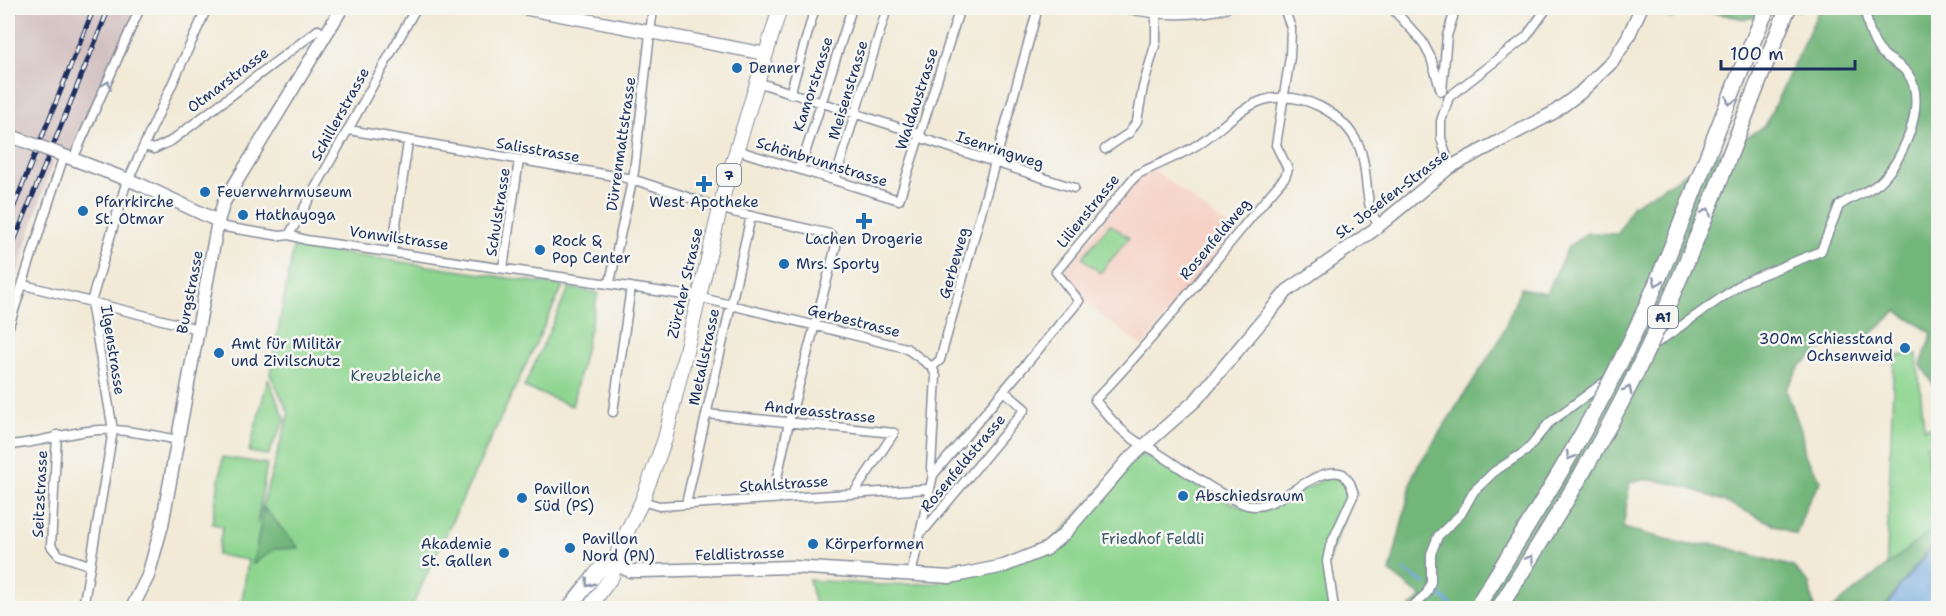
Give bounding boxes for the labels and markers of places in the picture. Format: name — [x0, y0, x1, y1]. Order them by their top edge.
place label: Denner — [749, 58, 801, 78]
marker: Denner — [730, 61, 744, 75]
marker: West Apotheke — [697, 177, 711, 191]
place label: Feuerwehrmuseum — [217, 182, 352, 202]
marker: Feuerwehrmuseum — [198, 185, 212, 199]
place label: Pfarrkirche St. Otmar — [95, 192, 174, 229]
place label: West Apotheke — [649, 192, 759, 212]
marker: Pfarrkirche St. Otmar — [76, 204, 90, 218]
place label: Hathayoga — [255, 205, 336, 225]
marker: Hathayoga — [236, 208, 250, 222]
marker: Lachen Drogerie — [857, 214, 871, 228]
place label: Lachen Drogerie — [805, 229, 923, 249]
place label: Rock & Pop Center — [552, 231, 631, 268]
marker: Rock & Pop Center — [533, 243, 547, 257]
place label: Mrs. Sporty — [796, 254, 880, 274]
marker: Mrs. Sporty — [777, 257, 791, 271]
place label: 300m Schiesstand Ochsenweid — [1759, 329, 1893, 366]
place label: Amt für Militär und Zivilschutz — [231, 334, 342, 371]
marker: 300m Schiesstand Ochsenweid — [1898, 341, 1912, 355]
marker: Amt für Militär und Zivilschutz — [212, 346, 226, 360]
place label: Pavillon Süd (PS) — [534, 479, 594, 516]
place label: Abschiedsraum — [1195, 486, 1304, 506]
marker: Abschiedsraum — [1176, 489, 1190, 503]
marker: Pavillon Süd (PS) — [515, 491, 529, 505]
place label: Pavillon Nord (PN) — [582, 529, 655, 566]
place label: Akademie St. Gallen — [421, 534, 492, 571]
place label: Körperformen — [825, 534, 924, 554]
marker: Körperformen — [806, 537, 820, 551]
marker: Pavillon Nord (PN) — [563, 541, 577, 555]
marker: Akademie St. Gallen — [497, 546, 511, 560]

